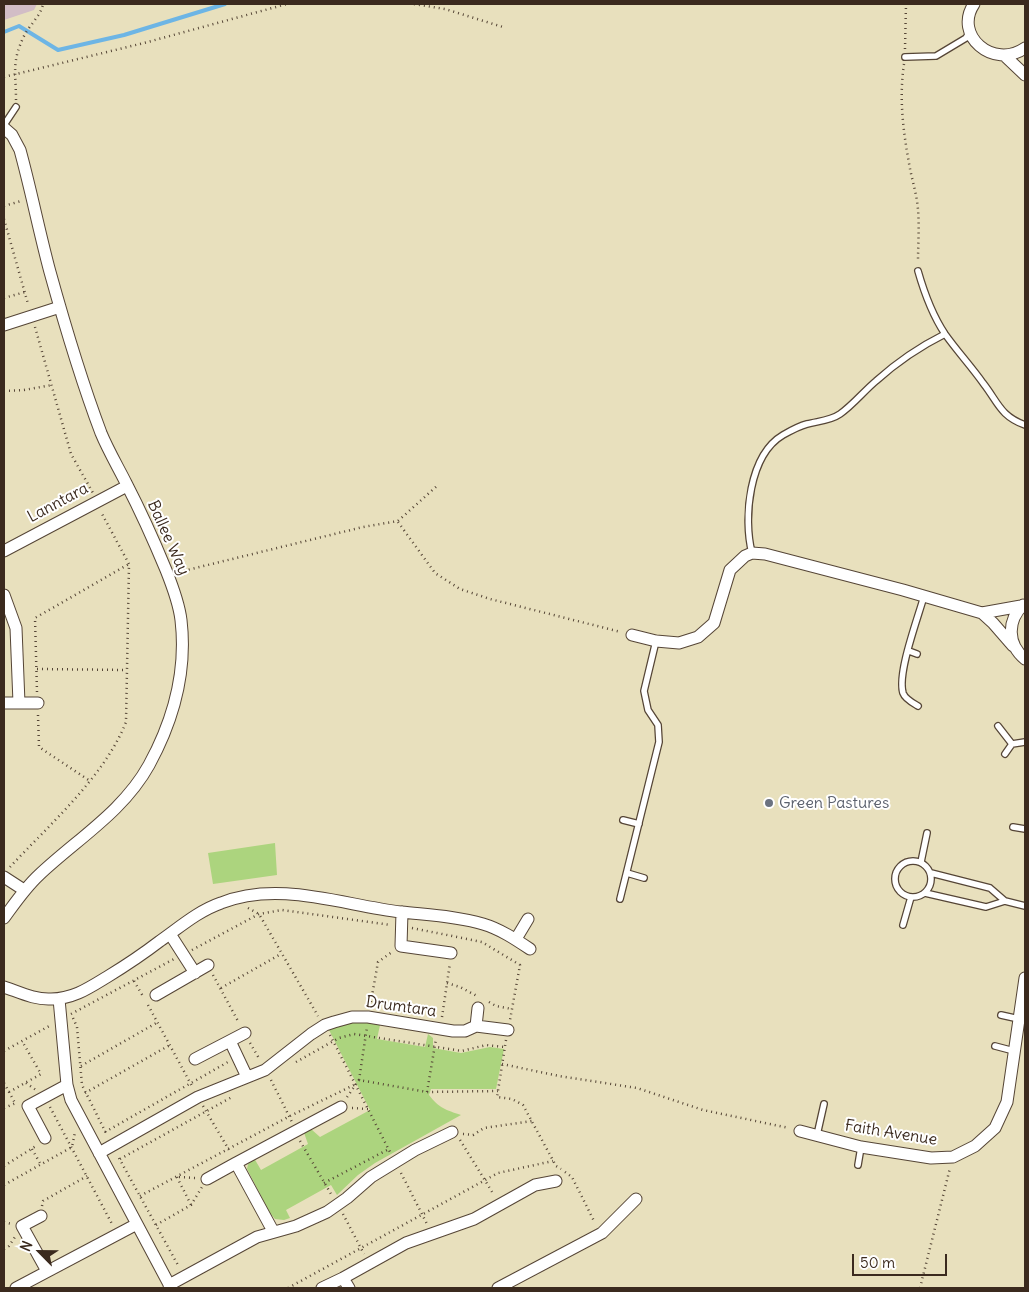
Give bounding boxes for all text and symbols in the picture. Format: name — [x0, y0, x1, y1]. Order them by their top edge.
street label: Lanntara — [24, 479, 92, 527]
street label: Ballee Way — [143, 498, 193, 578]
place label: Green Pastures — [779, 793, 889, 813]
marker: Green Pastures — [763, 797, 775, 809]
street label: Drumtara — [364, 993, 438, 1021]
street label: Faith Avenue — [844, 1116, 938, 1150]
north arrow — [15, 1227, 65, 1277]
text: N — [16, 1238, 36, 1254]
scale bar — [854, 1244, 949, 1276]
text: 50 m — [860, 1253, 895, 1272]

